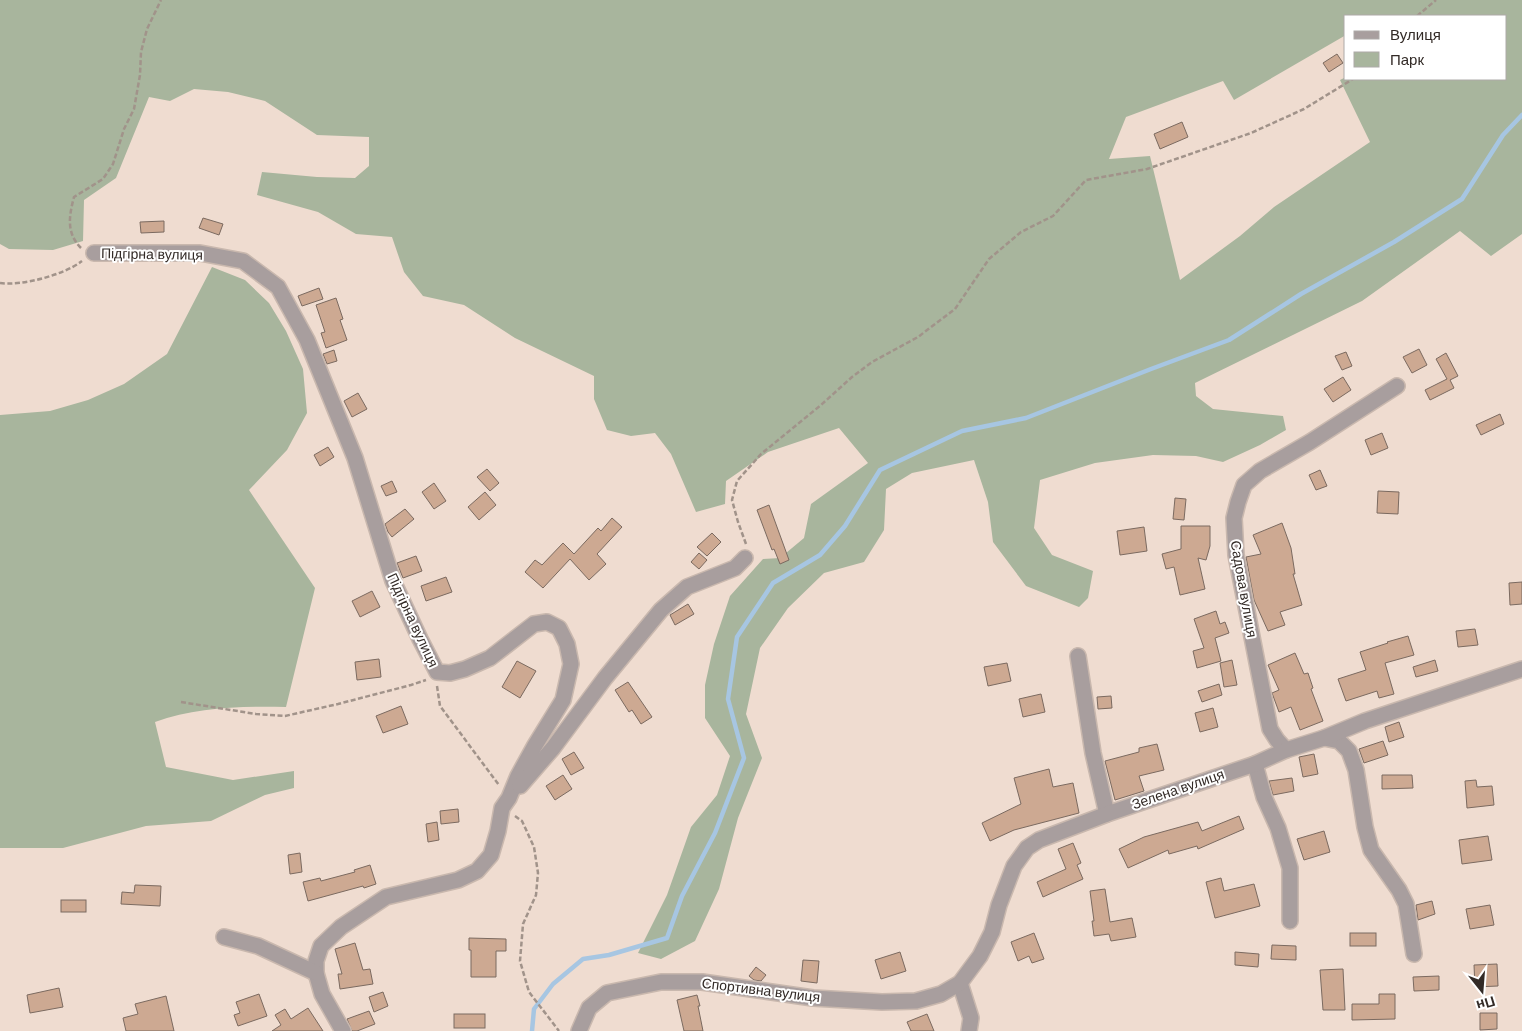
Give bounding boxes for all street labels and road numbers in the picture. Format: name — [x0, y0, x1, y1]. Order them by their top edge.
street label: Підгірна вулиця — [101, 244, 203, 264]
street label: Садова вулиця — [1227, 539, 1261, 639]
street label: Підгірна вулиця — [383, 570, 443, 670]
street label: Зелена вулиця — [1130, 765, 1226, 813]
street label: Спортивна вулиця — [701, 974, 821, 1006]

